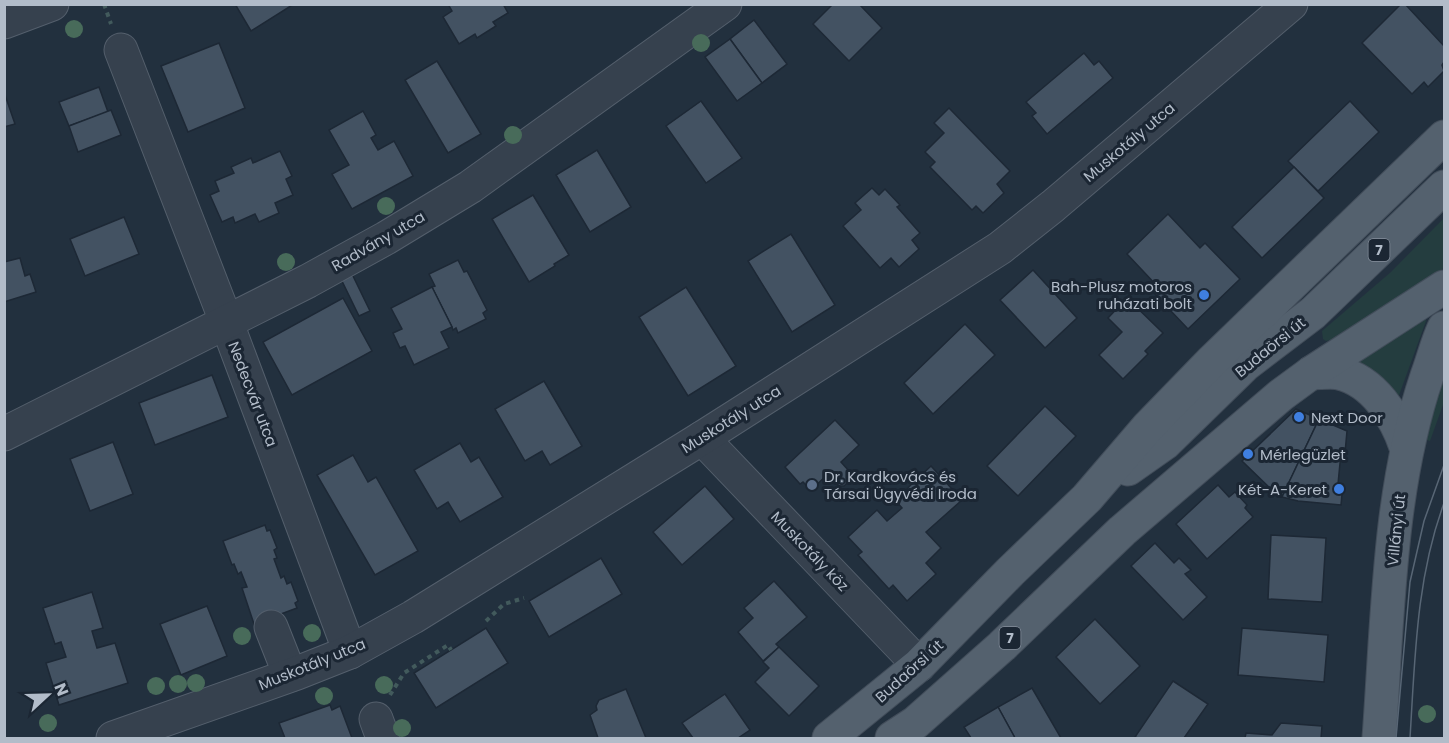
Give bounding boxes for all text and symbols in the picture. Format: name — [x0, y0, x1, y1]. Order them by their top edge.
street label: Muskotály utca — [1079, 97, 1179, 187]
street label: Radvány utca — [328, 206, 428, 276]
road number: 7 — [1368, 239, 1390, 261]
place label: Bah-Plusz motoros ruházati bolt — [1051, 276, 1192, 314]
marker: Bah-Plusz motoros ruházati bolt — [1197, 288, 1211, 302]
street label: Budaörsi út — [1230, 312, 1310, 382]
street label: Nedecvár utca — [223, 338, 283, 450]
street label: Muskotály utca — [677, 380, 785, 458]
place label: Next Door — [1311, 407, 1383, 428]
marker: Next Door — [1292, 410, 1306, 424]
place label: Mérlegüzlet — [1260, 444, 1346, 465]
marker: Mérlegüzlet — [1241, 447, 1255, 461]
place label: Dr. Kardkovács és Társai Ügyvédi Iroda — [824, 466, 977, 504]
marker: Dr. Kardkovács és Társai Ügyvédi Iroda — [805, 478, 819, 492]
place label: Két-A-Keret — [1238, 479, 1327, 500]
marker: Két-A-Keret — [1332, 482, 1346, 496]
street label: Villányi út — [1382, 493, 1410, 567]
street label: Muskotály köz — [766, 506, 854, 596]
road number: 7 — [1000, 627, 1020, 649]
street label: Muskotály utca — [255, 633, 369, 695]
street label: Budaörsi út — [870, 635, 948, 707]
north arrow — [18, 665, 78, 725]
text: N — [49, 680, 74, 699]

